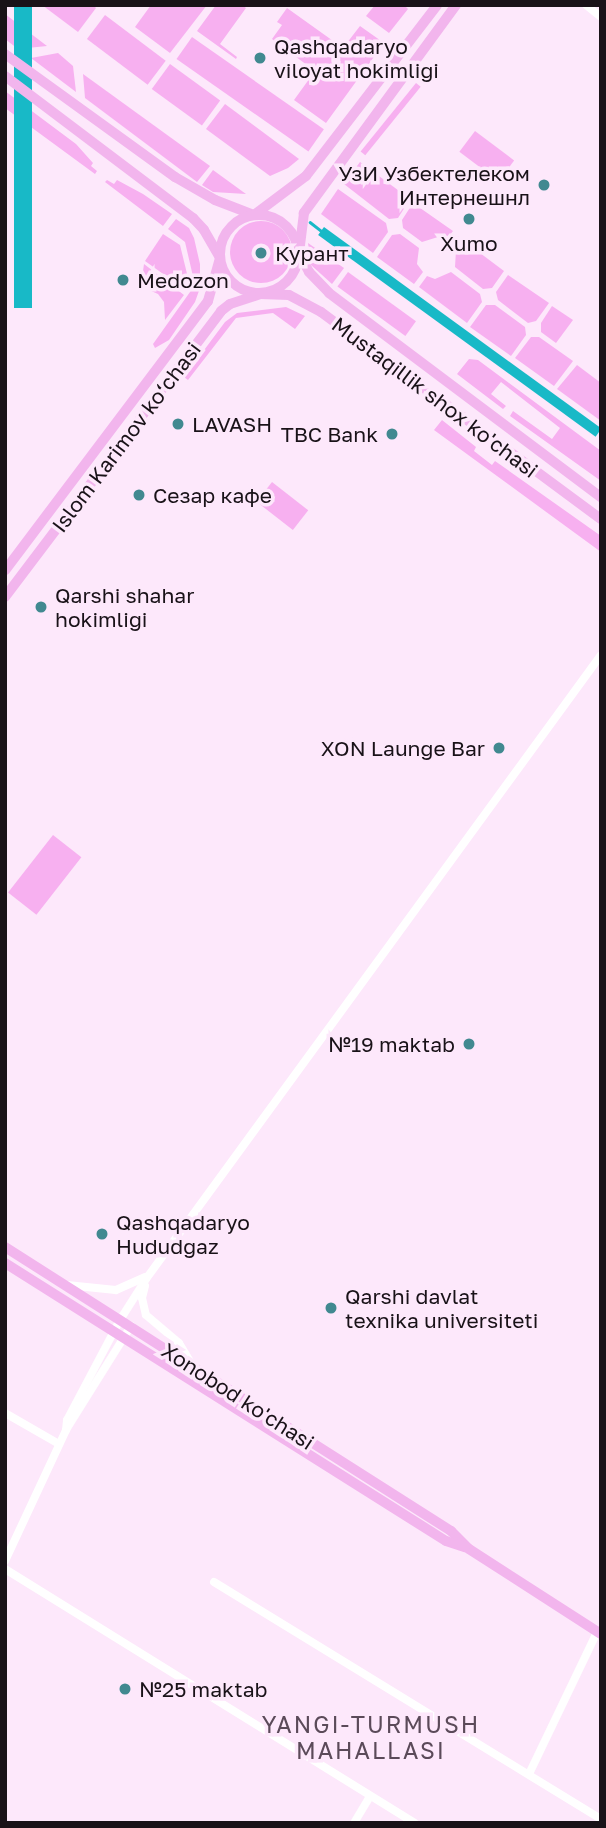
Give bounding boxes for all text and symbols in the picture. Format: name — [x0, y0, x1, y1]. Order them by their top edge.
place label: Qashqadaryo viloyat hokimligi — [274, 33, 439, 83]
marker: Qashqadaryo viloyat hokimligi — [252, 50, 268, 66]
place label: УзИ Узбектелеком Интернешнл — [338, 160, 530, 210]
marker: УзИ Узбектелеком Интернешнл — [536, 177, 552, 193]
marker: Xumo — [461, 211, 477, 227]
place label: Xumo — [440, 230, 498, 256]
place label: Курант — [275, 240, 348, 266]
marker: Курант — [253, 245, 269, 261]
place label: Medozon — [137, 267, 229, 293]
marker: Medozon — [115, 272, 131, 288]
street label: Mustaqillik shox ko'chasi — [327, 311, 543, 483]
street label: Islom Karimov ko‘chasi — [46, 337, 206, 537]
place label: LAVASH — [192, 411, 272, 437]
marker: LAVASH — [170, 416, 186, 432]
place label: TBC Bank — [281, 421, 378, 447]
marker: TBC Bank — [384, 426, 400, 442]
place label: Сезар кафе — [153, 482, 272, 508]
marker: Сезар кафе — [131, 487, 147, 503]
place label: Qarshi shahar hokimligi — [55, 582, 194, 632]
marker: Qarshi shahar hokimligi — [33, 599, 49, 615]
place label: XON Launge Bar — [321, 735, 485, 761]
marker: XON Launge Bar — [491, 740, 507, 756]
place label: №19 maktab — [328, 1031, 455, 1057]
marker: №19 maktab — [461, 1036, 477, 1052]
place label: Qashqadaryo Hududgaz — [116, 1209, 250, 1259]
marker: Qashqadaryo Hududgaz — [94, 1226, 110, 1242]
place label: Qarshi davlat texnika universiteti — [345, 1283, 538, 1333]
marker: Qarshi davlat texnika universiteti — [323, 1300, 339, 1316]
street label: Xonobod ko'chasi — [157, 1337, 319, 1455]
place label: №25 maktab — [139, 1676, 268, 1702]
marker: №25 maktab — [117, 1681, 133, 1697]
district label: YANGI-TURMUSH MAHALLASI — [263, 1710, 479, 1764]

